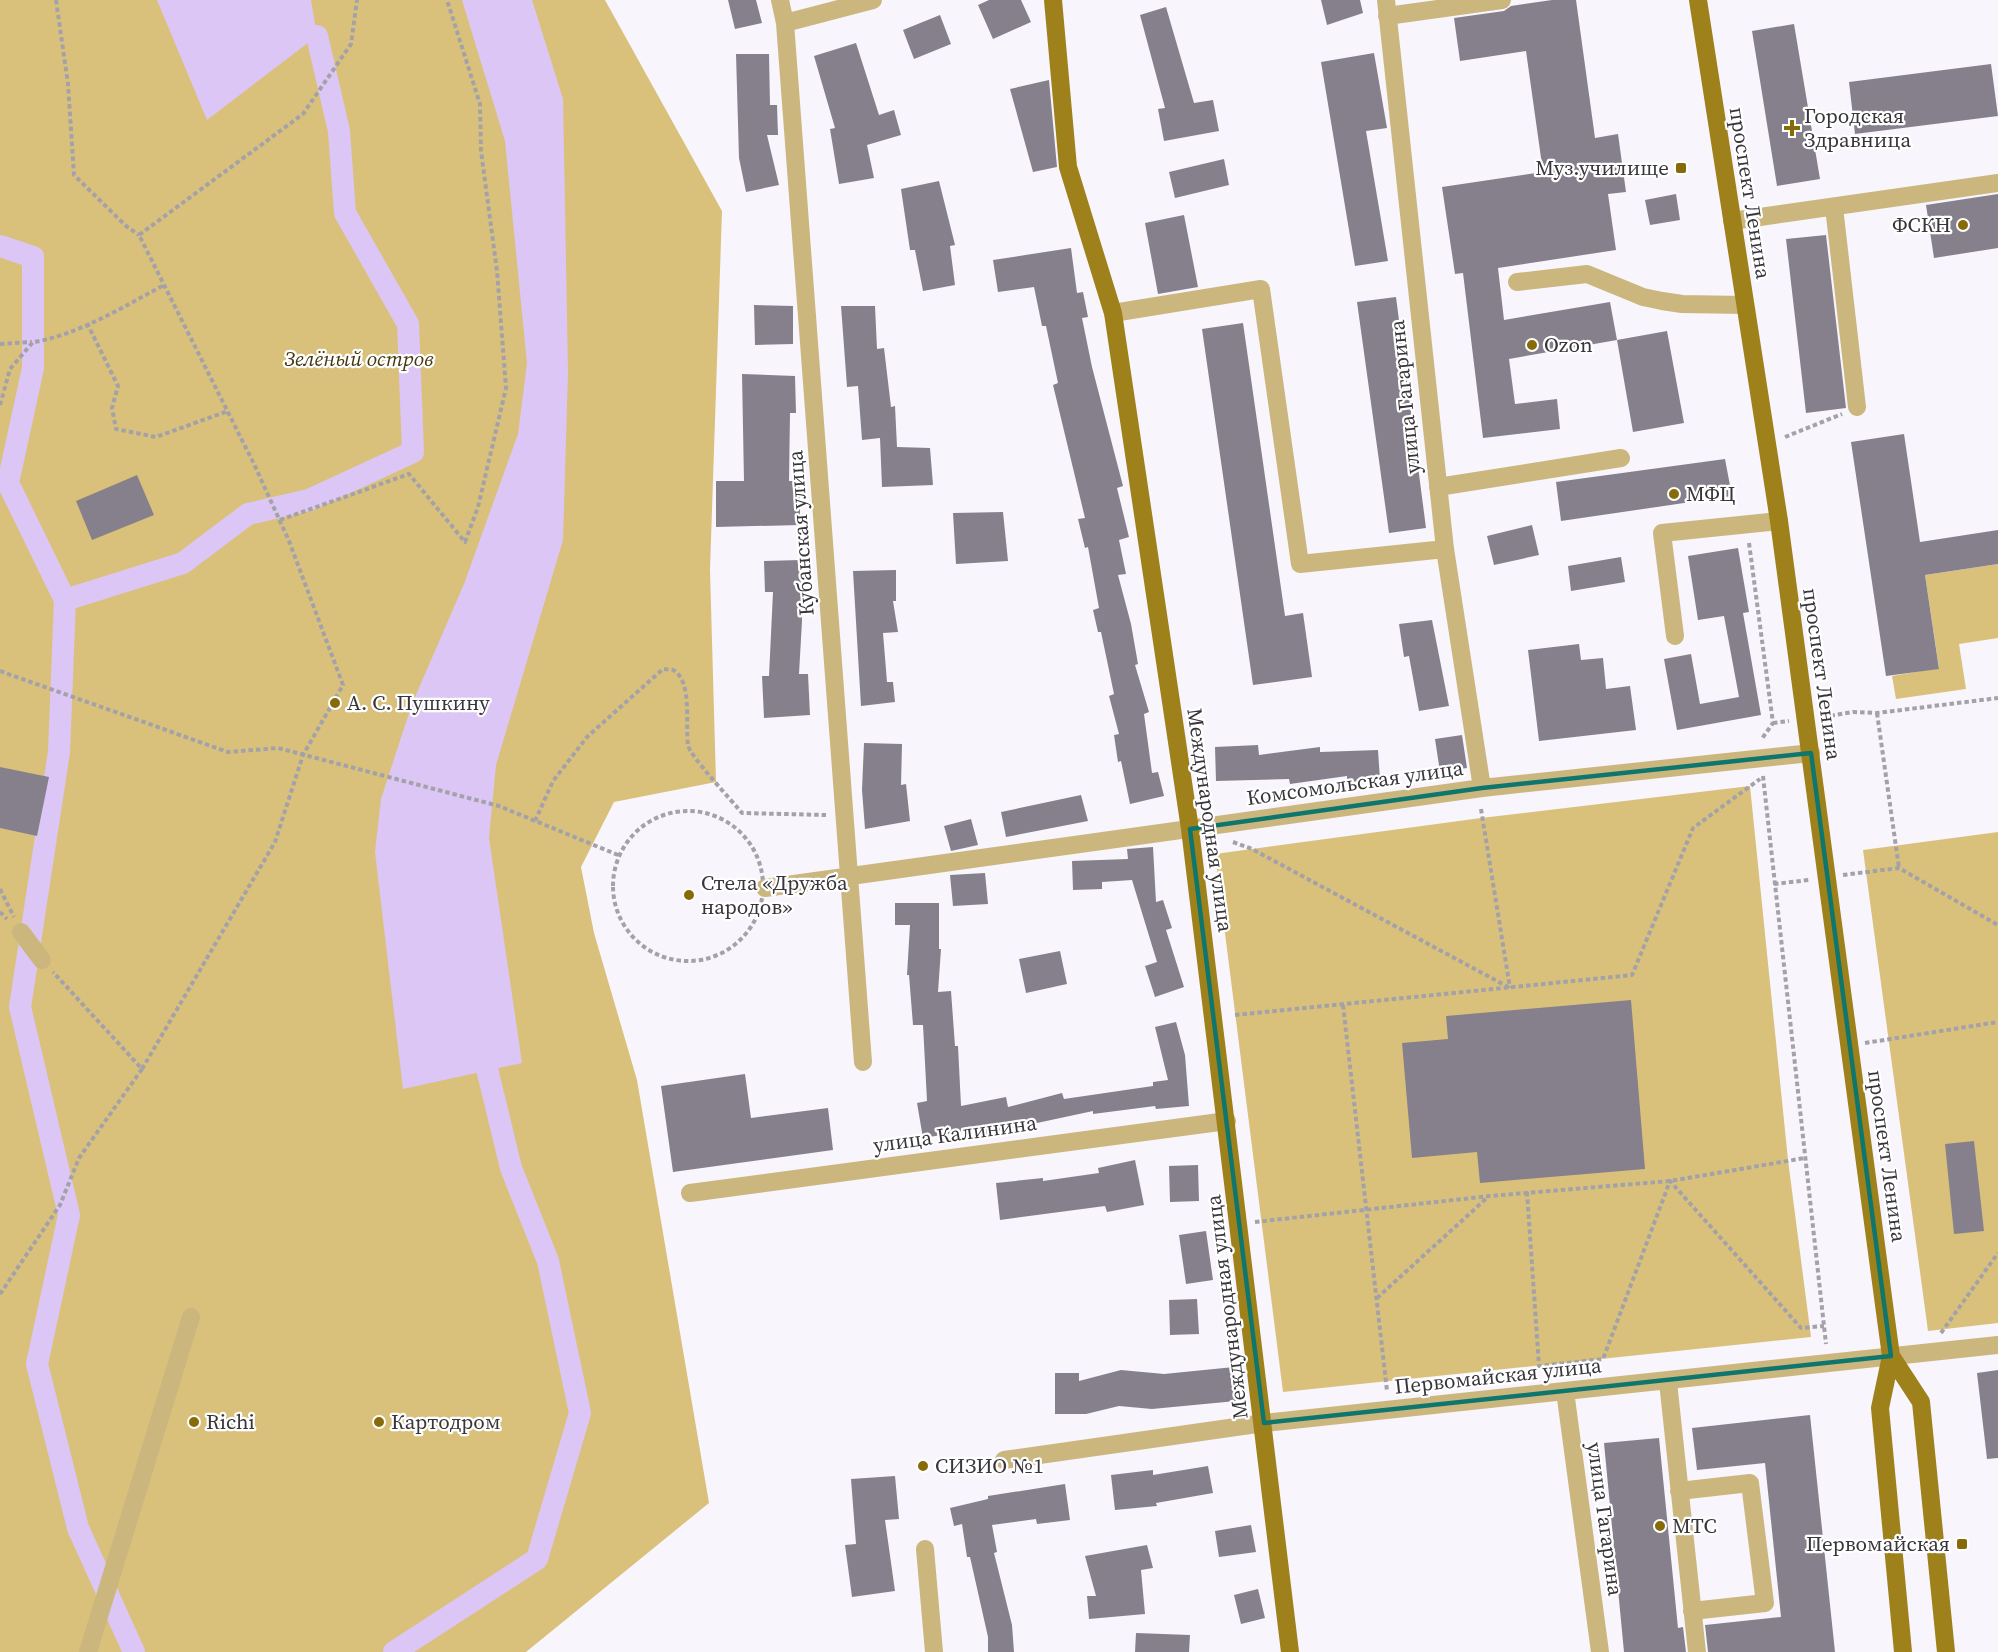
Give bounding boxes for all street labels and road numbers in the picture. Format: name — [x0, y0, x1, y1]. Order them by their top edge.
street label: проспект Ленина — [1723, 105, 1778, 281]
street label: улица Гагарина — [1382, 318, 1427, 476]
street label: Кубанская улица — [780, 449, 821, 617]
street label: проспект Ленина — [1796, 586, 1849, 762]
street label: Международная улица — [1180, 706, 1241, 934]
street label: Комсомольская улица — [1245, 753, 1465, 812]
street label: проспект Ленина — [1861, 1068, 1914, 1244]
street label: улица Калинина — [871, 1108, 1039, 1159]
street label: Международная улица — [1198, 1193, 1255, 1421]
street label: Первомайская улица — [1393, 1350, 1603, 1401]
street label: улица Гагарина — [1580, 1440, 1631, 1598]

